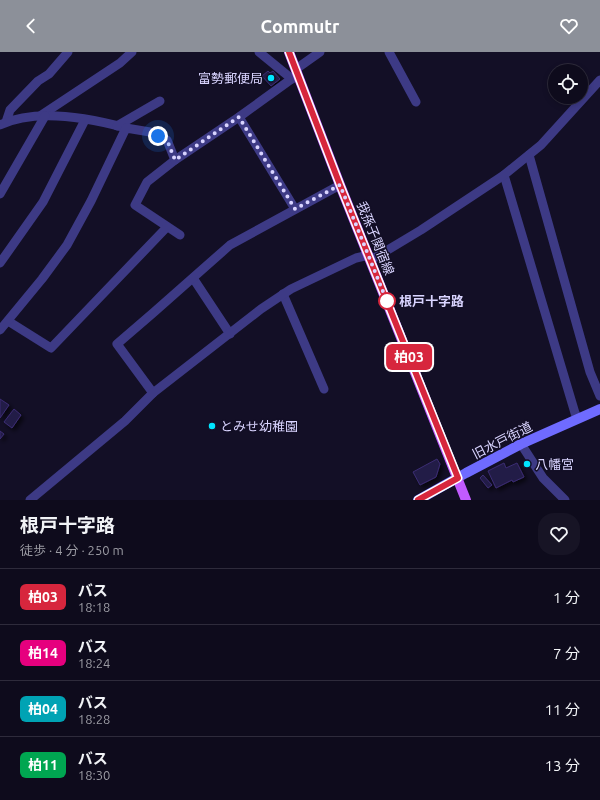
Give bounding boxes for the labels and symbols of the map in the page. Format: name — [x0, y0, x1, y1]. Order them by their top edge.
place label: 富勢郵便局 — [198, 71, 263, 85]
marker: 富勢郵便局 — [266, 73, 276, 83]
your location — [148, 126, 168, 146]
street label: 我孫子関宿線 — [355, 199, 397, 277]
marker: 根戸十字路 — [378, 292, 396, 310]
place label: 根戸十字路 — [399, 294, 464, 308]
line badge: 柏03 — [386, 344, 432, 370]
place label: とみせ幼稚園 — [220, 419, 298, 433]
street label: 旧水戸街道 — [470, 419, 534, 461]
marker: とみせ幼稚園 — [207, 421, 217, 431]
place label: 八幡宮 — [535, 457, 574, 471]
marker: 八幡宮 — [522, 459, 532, 469]

